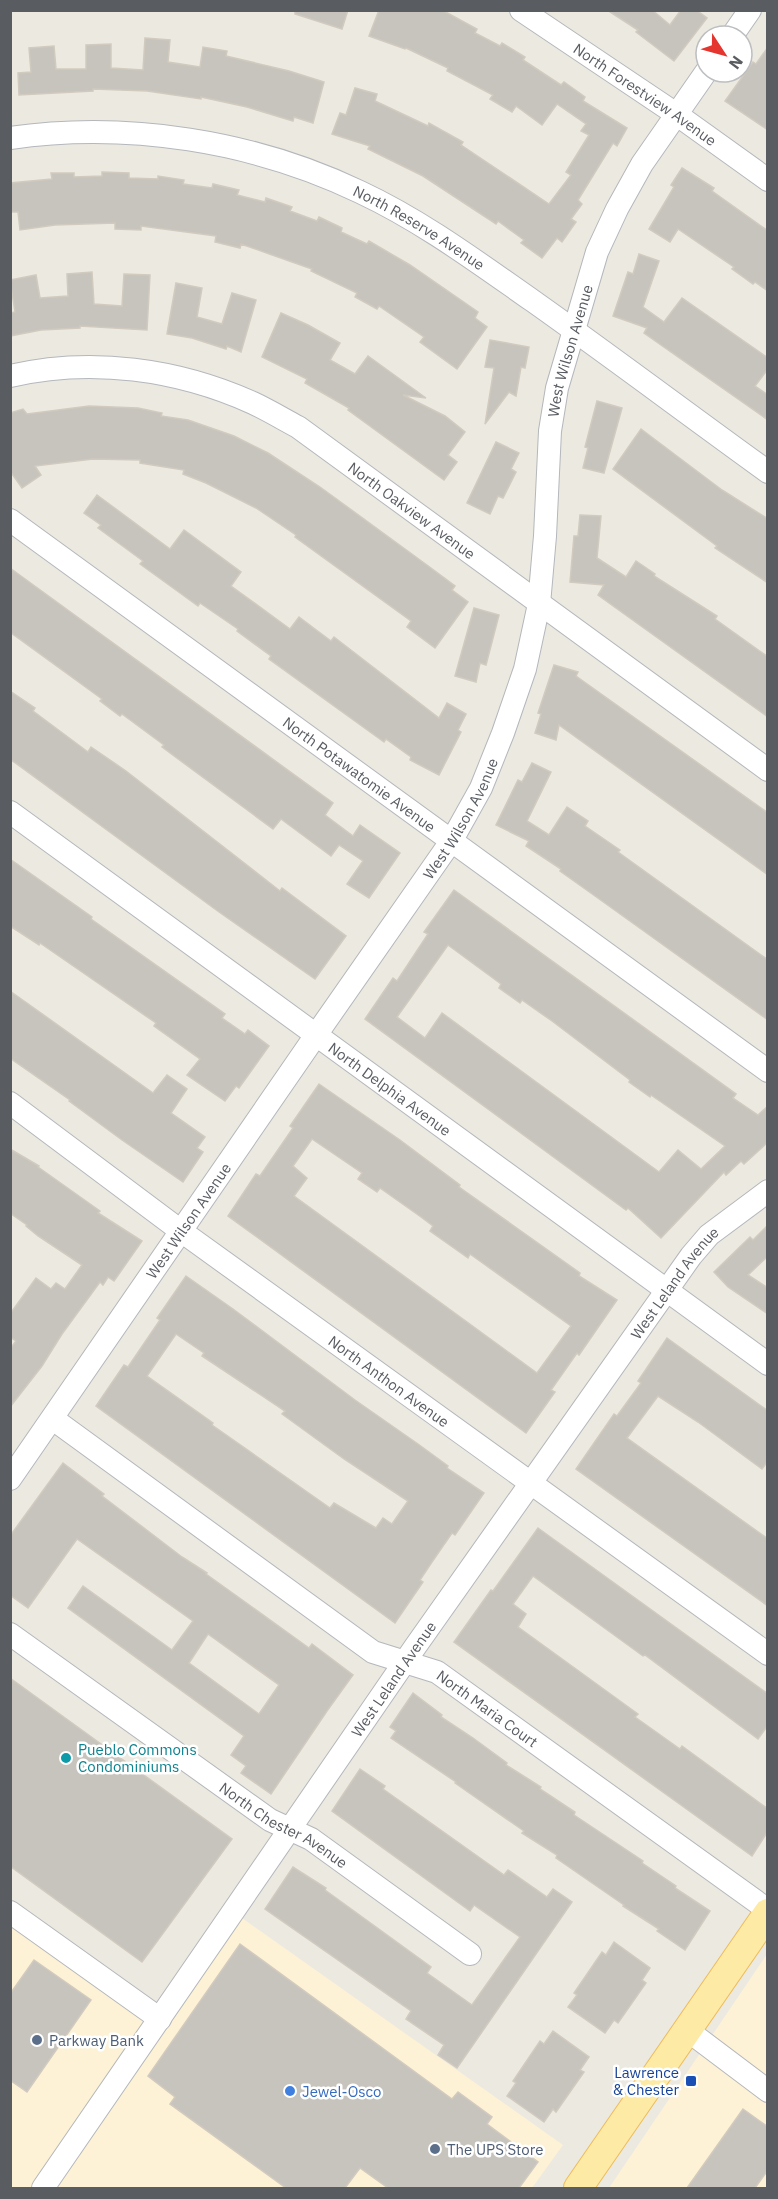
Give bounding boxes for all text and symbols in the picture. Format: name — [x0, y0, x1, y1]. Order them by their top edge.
north arrow — [694, 24, 754, 84]
street label: North Forestview Avenue — [570, 39, 720, 150]
text: N — [725, 52, 748, 73]
street label: North Reserve Avenue — [350, 181, 489, 274]
street label: West Wilson Avenue — [543, 282, 596, 418]
street label: North Oakview Avenue — [345, 458, 479, 563]
street label: North Potawatomie Avenue — [279, 712, 440, 836]
street label: West Wilson Avenue — [418, 755, 502, 883]
street label: North Delphia Avenue — [325, 1038, 455, 1140]
street label: West Wilson Avenue — [142, 1159, 235, 1282]
street label: West Leland Avenue — [626, 1222, 722, 1343]
street label: North Anthon Avenue — [325, 1331, 453, 1431]
street label: West Leland Avenue — [347, 1617, 440, 1740]
street label: North Maria Court — [433, 1665, 542, 1751]
place label: Pueblo Commons Condominiums — [78, 1740, 197, 1776]
marker: Pueblo Commons Condominiums — [59, 1751, 73, 1765]
street label: North Chester Avenue — [216, 1778, 351, 1872]
place label: Parkway Bank — [49, 2031, 144, 2050]
marker: Parkway Bank — [30, 2033, 44, 2047]
place label: Lawrence & Chester — [613, 2063, 679, 2099]
marker: Lawrence & Chester — [684, 2074, 698, 2088]
place label: Jewel-Osco — [302, 2082, 381, 2101]
marker: Jewel-Osco — [283, 2084, 297, 2098]
place label: The UPS Store — [447, 2140, 543, 2159]
marker: The UPS Store — [428, 2142, 442, 2156]

